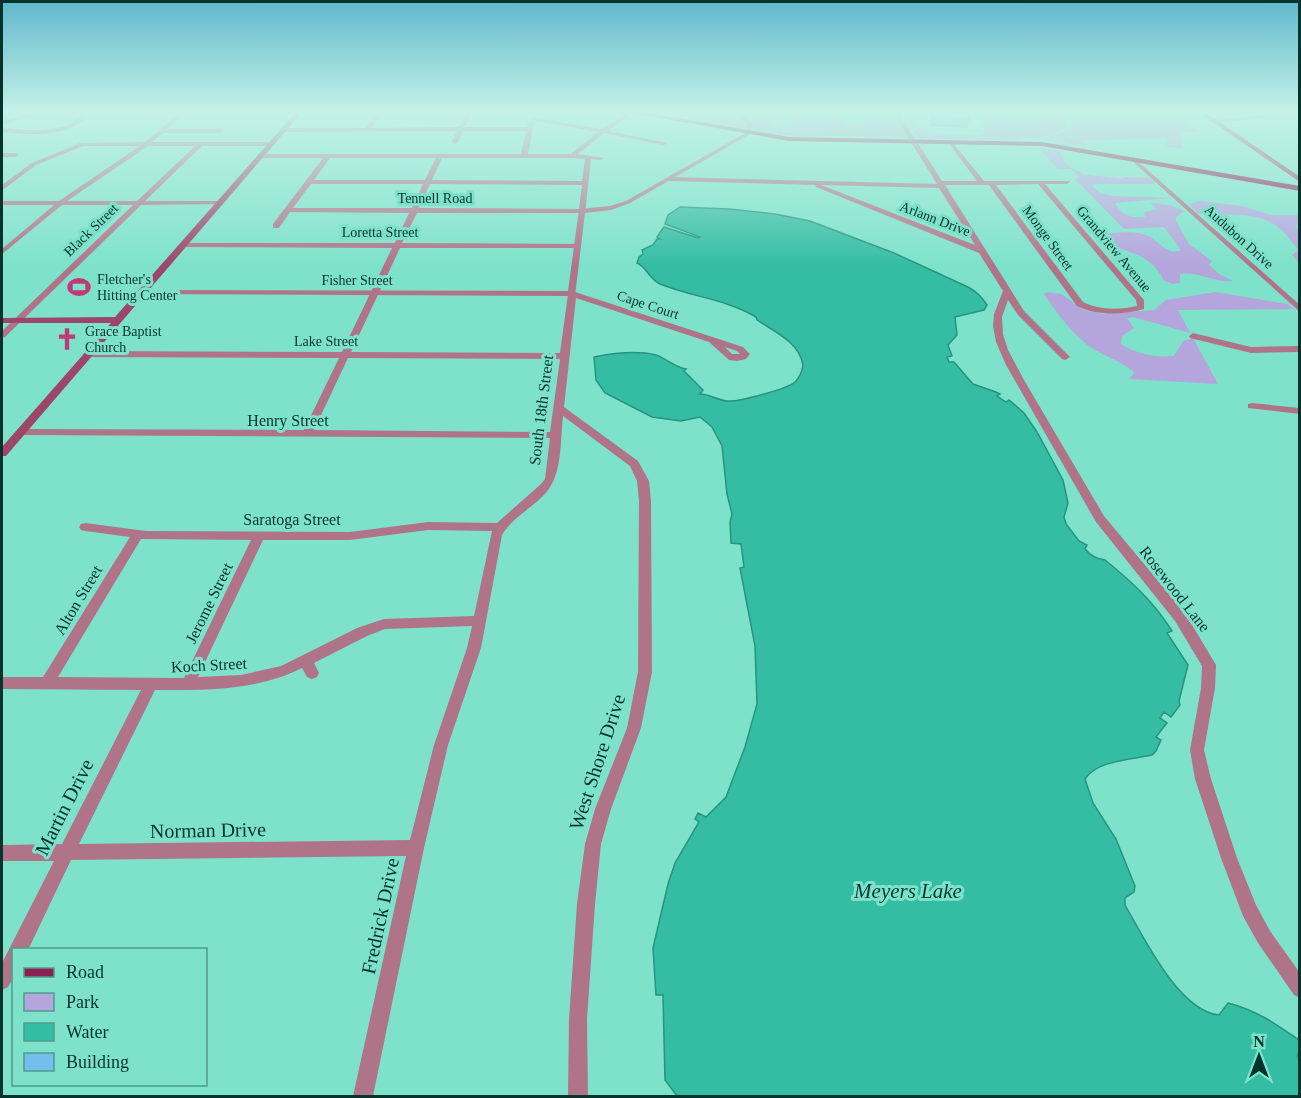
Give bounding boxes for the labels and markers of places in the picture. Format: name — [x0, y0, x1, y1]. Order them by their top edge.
place label: Fletcher's Hitting Center — [97, 272, 178, 303]
sports icon: Fletcher's Hitting Center — [66, 274, 92, 300]
place label: Grace Baptist Church — [85, 324, 162, 355]
church icon: Grace Baptist Church — [54, 326, 80, 352]

